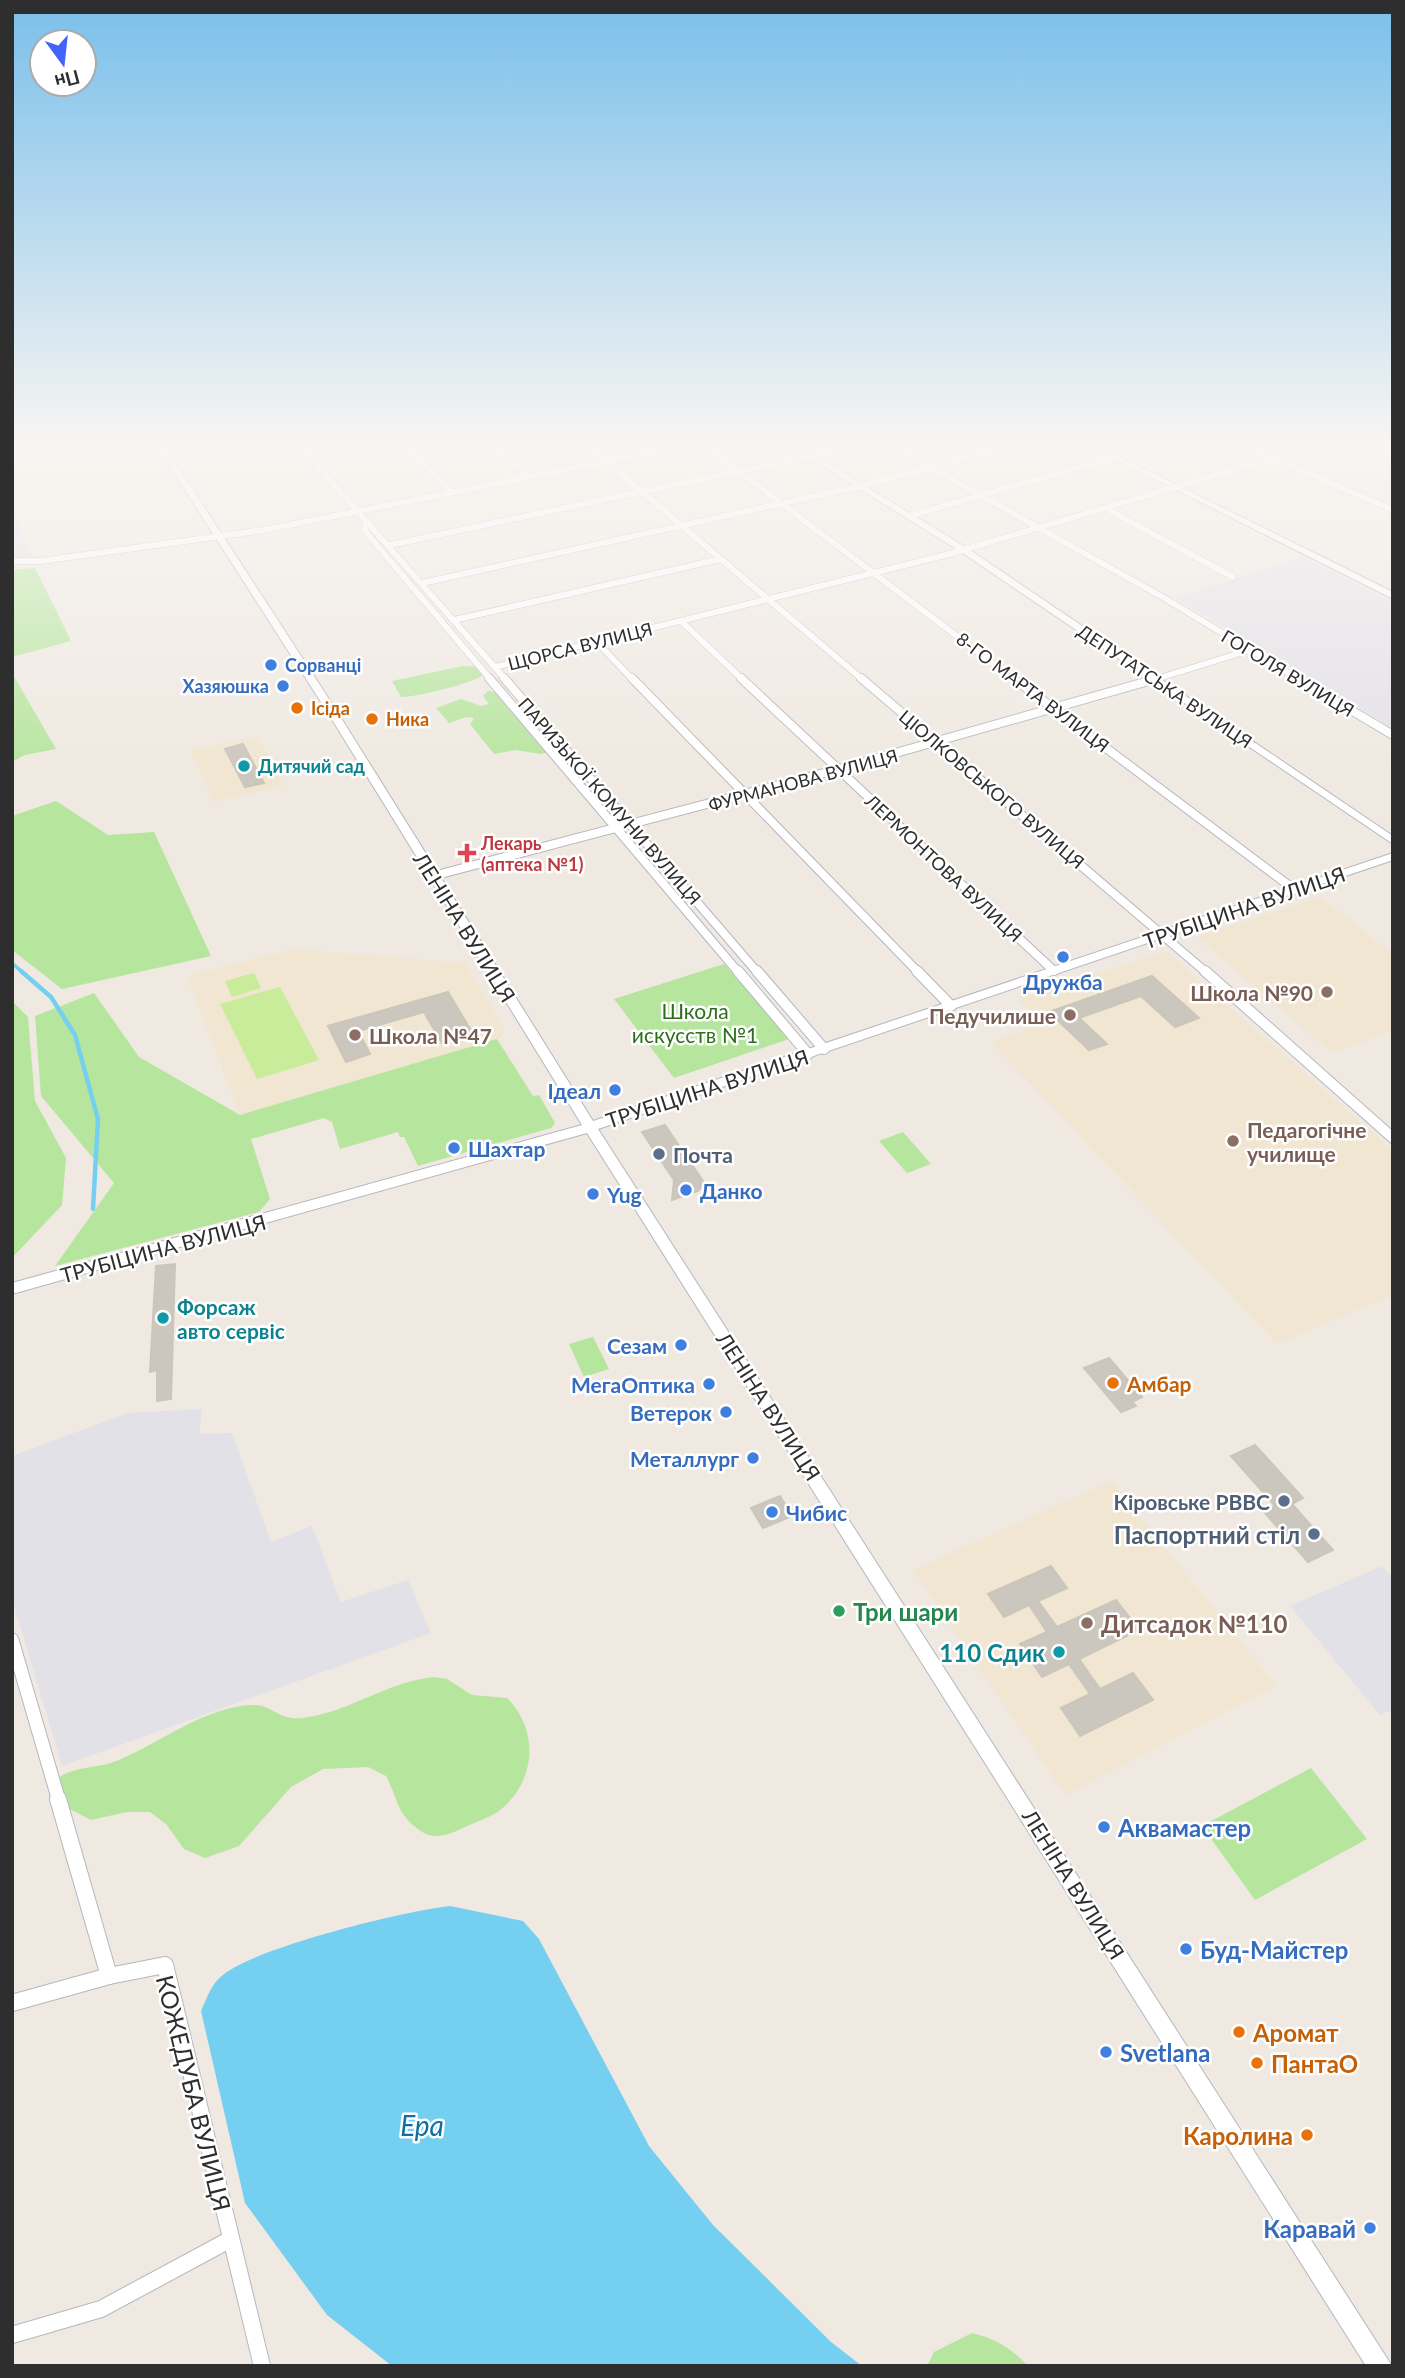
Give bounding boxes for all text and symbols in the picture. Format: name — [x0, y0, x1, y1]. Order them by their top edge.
north arrow — [28, 28, 98, 98]
text: Пн — [53, 66, 83, 94]
street label: ЩОРСА ВУЛИЦЯ — [505, 617, 655, 675]
street label: ДЕПУТАТСЬКА ВУЛИЦЯ — [1074, 619, 1256, 753]
street label: ГОГОЛЯ ВУЛИЦЯ — [1218, 625, 1358, 721]
street label: 8-ГО МАРТА ВУЛИЦЯ — [952, 627, 1114, 757]
place label: Сорванці — [285, 654, 361, 676]
marker: Сорванці — [263, 657, 279, 673]
place label: Хазяюшка — [182, 675, 269, 697]
marker: Хазяюшка — [275, 678, 291, 694]
street label: ПАРИЗЬКОЇ КОМУНИ ВУЛИЦЯ — [514, 693, 706, 909]
place label: Ісіда — [311, 697, 350, 719]
marker: Ісіда — [289, 700, 305, 716]
street label: ЦІОЛКОВСЬКОГО ВУЛИЦЯ — [895, 705, 1089, 873]
place label: Ника — [386, 708, 429, 730]
marker: Ника — [364, 711, 380, 727]
street label: ФУРМАНОВА ВУЛИЦЯ — [706, 744, 900, 816]
place label: Дитячий сад — [258, 755, 366, 777]
marker: Дитячий сад — [236, 758, 252, 774]
street label: ЛЕРМОНТОВА ВУЛИЦЯ — [860, 789, 1027, 946]
place label: Лекарь (аптека №1) — [480, 832, 583, 875]
marker: Лекарь (аптека №1) — [459, 845, 475, 861]
street label: ЛЕНІНА ВУЛИЦЯ — [408, 847, 521, 1006]
street label: ТРУБІЦИНА ВУЛИЦЯ — [1140, 861, 1348, 953]
marker: Дружба — [1055, 949, 1071, 965]
place label: Дружба — [1023, 969, 1103, 994]
place label: Школа №90 — [1190, 980, 1313, 1005]
marker: Школа №90 — [1319, 984, 1335, 1000]
park label: Школа искусств №1 — [632, 998, 758, 1047]
place label: Педучилише — [929, 1003, 1056, 1028]
marker: Педучилише — [1062, 1007, 1078, 1023]
place label: Школа №47 — [369, 1023, 492, 1048]
marker: Школа №47 — [347, 1027, 363, 1043]
street label: ТРУБІЦИНА ВУЛИЦЯ — [602, 1043, 812, 1133]
place label: Ідеал — [547, 1078, 601, 1103]
marker: Ідеал — [607, 1082, 623, 1098]
place label: Педагогічне училище — [1247, 1117, 1366, 1166]
marker: Педагогічне училище — [1225, 1133, 1241, 1149]
place label: Шахтар — [468, 1136, 546, 1161]
marker: Шахтар — [446, 1140, 462, 1156]
place label: Почта — [673, 1142, 733, 1167]
marker: Почта — [651, 1146, 667, 1162]
place label: Данко — [700, 1178, 763, 1203]
place label: Yug — [606, 1182, 642, 1207]
marker: Данко — [678, 1182, 694, 1198]
marker: Yug — [585, 1186, 601, 1202]
street label: ТРУБІЦИНА ВУЛИЦЯ — [57, 1209, 269, 1287]
place label: Форсаж авто сервіс — [177, 1294, 285, 1343]
marker: Форсаж авто сервіс — [155, 1310, 171, 1326]
street label: ЛЕНІНА ВУЛИЦЯ — [711, 1326, 826, 1485]
place label: Сезам — [607, 1333, 667, 1358]
marker: Сезам — [673, 1337, 689, 1353]
place label: Амбар — [1126, 1371, 1192, 1396]
place label: МегаОптика — [571, 1372, 695, 1397]
marker: Амбар — [1105, 1375, 1121, 1391]
marker: МегаОптика — [701, 1376, 717, 1392]
place label: Ветерок — [630, 1400, 713, 1425]
marker: Ветерок — [718, 1404, 734, 1420]
place label: Металлург — [630, 1446, 739, 1471]
marker: Металлург — [745, 1450, 761, 1466]
place label: Кіровське РВВС — [1113, 1489, 1270, 1514]
marker: Кіровське РВВС — [1276, 1493, 1292, 1509]
place label: Чибис — [786, 1500, 847, 1525]
marker: Чибис — [764, 1504, 780, 1520]
place label: Паспортний стіл — [1114, 1520, 1300, 1549]
marker: Паспортний стіл — [1306, 1526, 1322, 1542]
place label: Три шари — [853, 1597, 958, 1626]
marker: Три шари — [831, 1603, 847, 1619]
place label: Дитсадок №110 — [1101, 1609, 1288, 1638]
marker: Дитсадок №110 — [1079, 1615, 1095, 1631]
place label: 110 Сдик — [939, 1638, 1045, 1667]
marker: 110 Сдик — [1051, 1644, 1067, 1660]
street label: ЛЕНІНА ВУЛИЦЯ — [1017, 1804, 1130, 1963]
place label: Аквамастер — [1117, 1813, 1251, 1842]
marker: Аквамастер — [1096, 1819, 1112, 1835]
place label: Буд-Майстер — [1200, 1935, 1348, 1964]
marker: Буд-Майстер — [1178, 1941, 1194, 1957]
street label: КОЖЕДУБА ВУЛИЦЯ — [151, 1972, 237, 2214]
place label: Аромат — [1252, 2018, 1339, 2047]
marker: Аромат — [1231, 2024, 1247, 2040]
place label: Svetlana — [1120, 2038, 1210, 2067]
marker: Svetlana — [1098, 2044, 1114, 2060]
place label: ПантаО — [1271, 2049, 1358, 2078]
marker: ПантаО — [1249, 2055, 1265, 2071]
water label: Ера — [400, 2108, 444, 2142]
place label: Каролина — [1183, 2121, 1293, 2150]
marker: Каролина — [1299, 2127, 1315, 2143]
place label: Каравай — [1263, 2214, 1356, 2243]
marker: Каравай — [1362, 2220, 1378, 2236]

